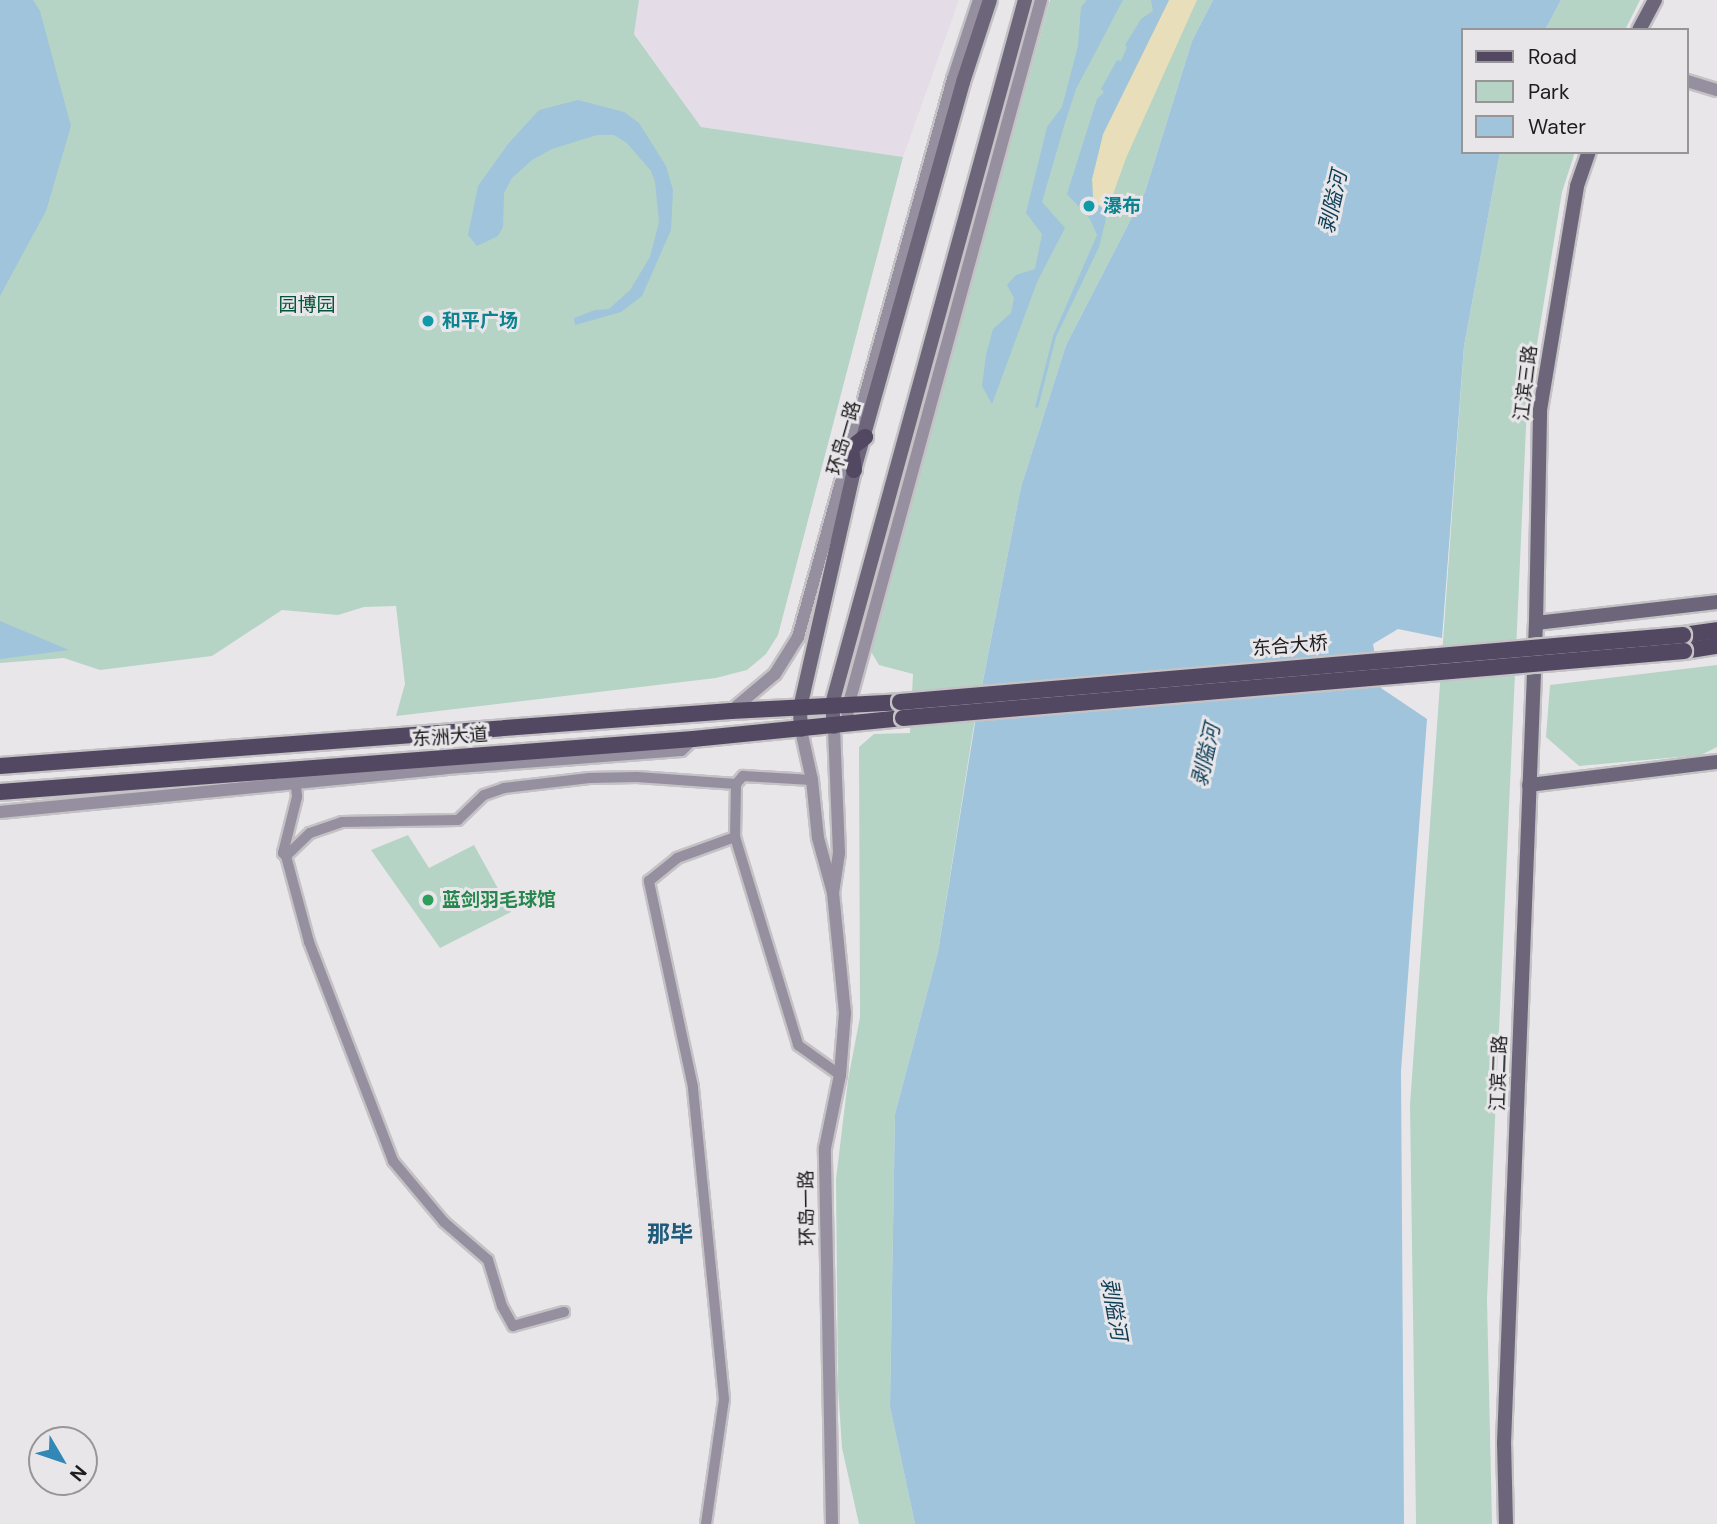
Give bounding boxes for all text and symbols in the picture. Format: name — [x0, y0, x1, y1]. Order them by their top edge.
legend — [1462, 28, 1689, 154]
text: Road — [1528, 43, 1577, 71]
text: Park — [1528, 78, 1569, 106]
text: Water — [1528, 113, 1586, 141]
water label: 剥隘河 — [1314, 168, 1352, 236]
place label: 瀑布 — [1103, 195, 1141, 217]
marker: 瀑布 — [1081, 198, 1097, 214]
park label: 园博园 — [279, 294, 335, 316]
place label: 和平广场 — [442, 310, 518, 332]
marker: 和平广场 — [420, 313, 436, 329]
street label: 江滨三路 — [1510, 344, 1542, 422]
street label: 环岛一路 — [823, 398, 865, 478]
street label: 东合大桥 — [1251, 631, 1329, 661]
water label: 剥隘河 — [1187, 721, 1225, 789]
street label: 东洲大道 — [411, 723, 489, 751]
place label: 蓝剑羽毛球馆 — [442, 889, 556, 911]
marker: 蓝剑羽毛球馆 — [420, 892, 436, 908]
street label: 江滨二路 — [1486, 1035, 1512, 1111]
street label: 环岛一路 — [795, 1170, 819, 1246]
district label: 那毕 — [647, 1220, 693, 1248]
water label: 剥隘河 — [1096, 1276, 1132, 1342]
north arrow — [28, 1426, 98, 1496]
text: N — [64, 1460, 92, 1487]

